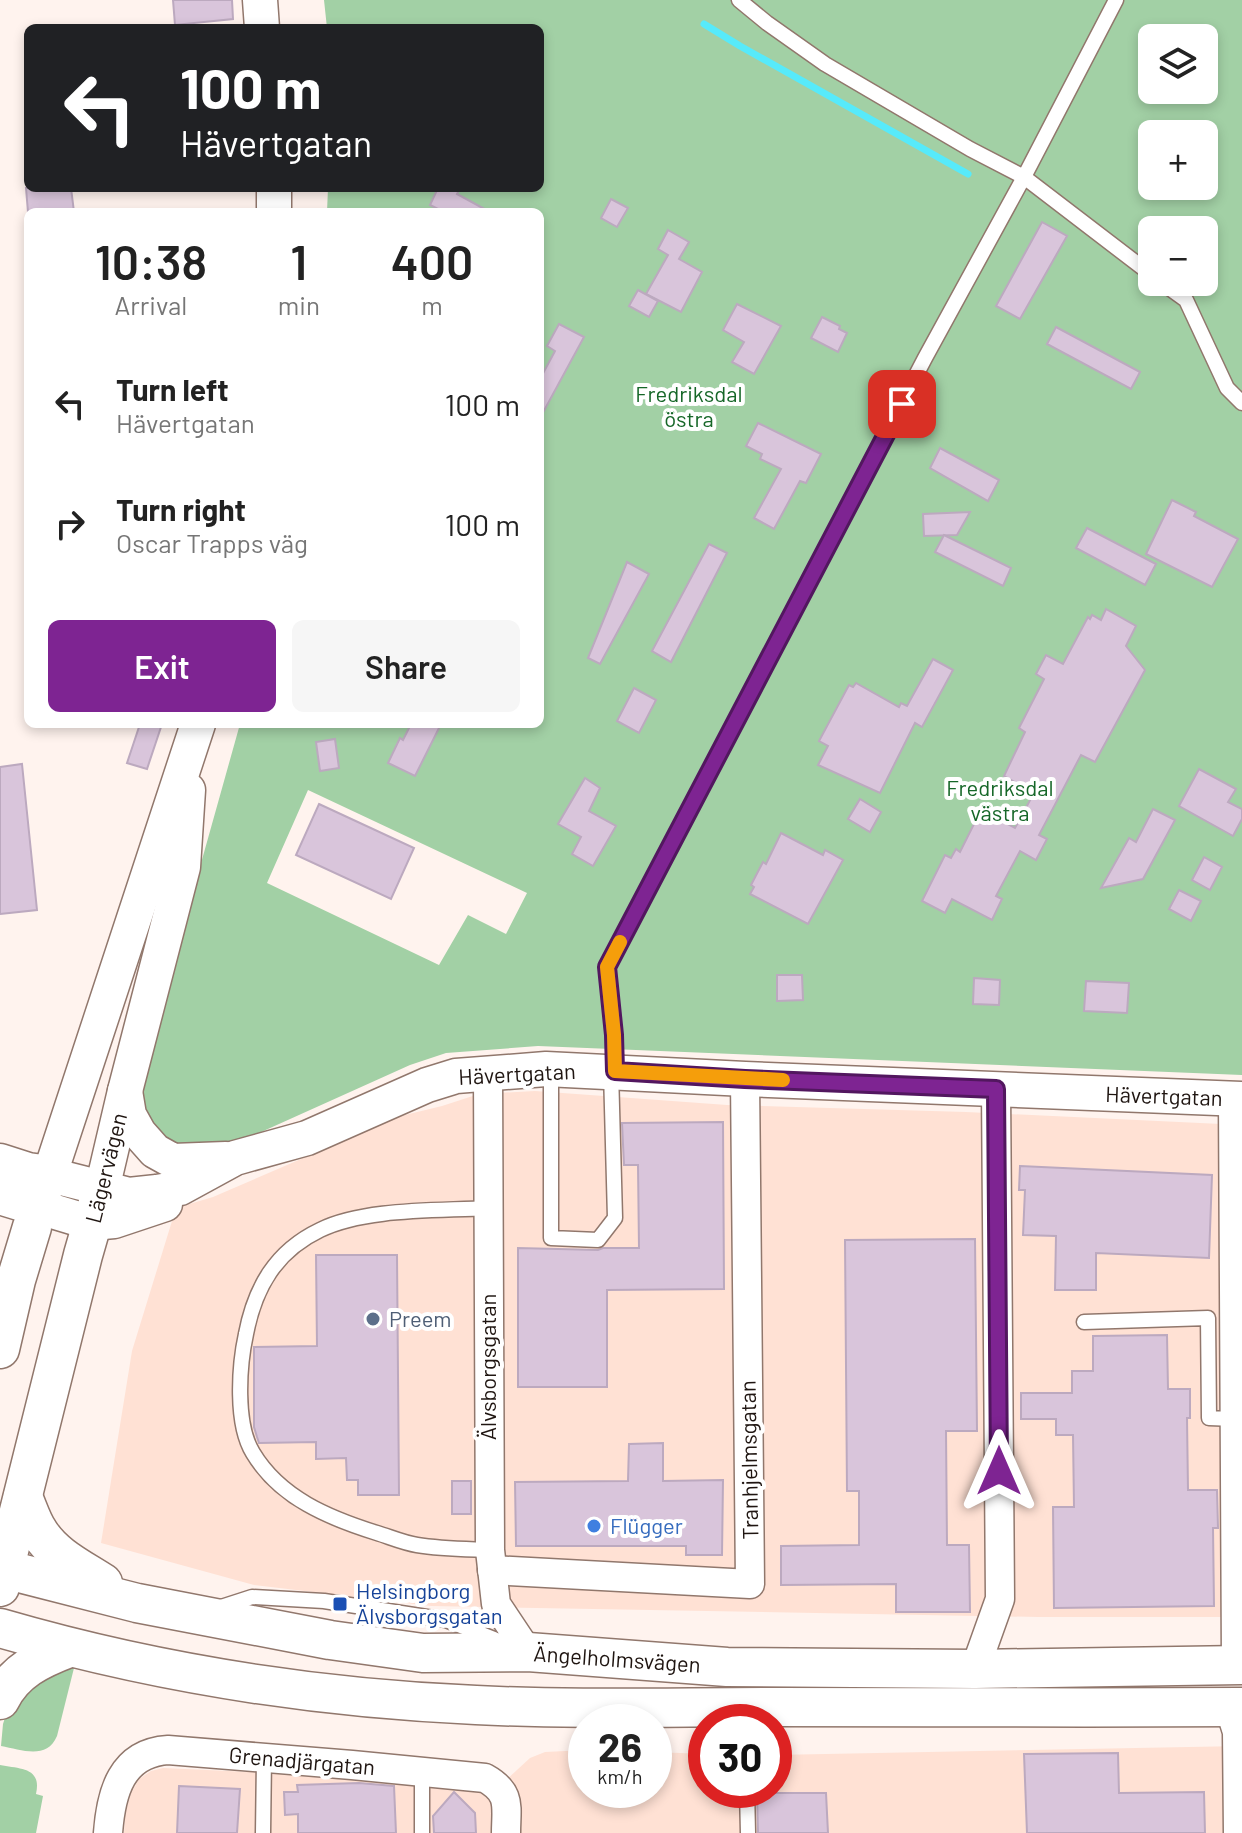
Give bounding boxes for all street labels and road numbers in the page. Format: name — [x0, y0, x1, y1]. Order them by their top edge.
street label: Hävertgatan — [458, 1057, 576, 1089]
street label: Hävertgatan — [1105, 1080, 1223, 1110]
street label: Lägervägen — [79, 1110, 131, 1226]
street label: Älvsborgsgatan — [474, 1294, 500, 1440]
street label: Tranhjelmsgatan — [734, 1380, 762, 1540]
street label: Ängelholmsvägen — [533, 1639, 701, 1677]
street label: Grenadjärgatan — [228, 1741, 376, 1779]

